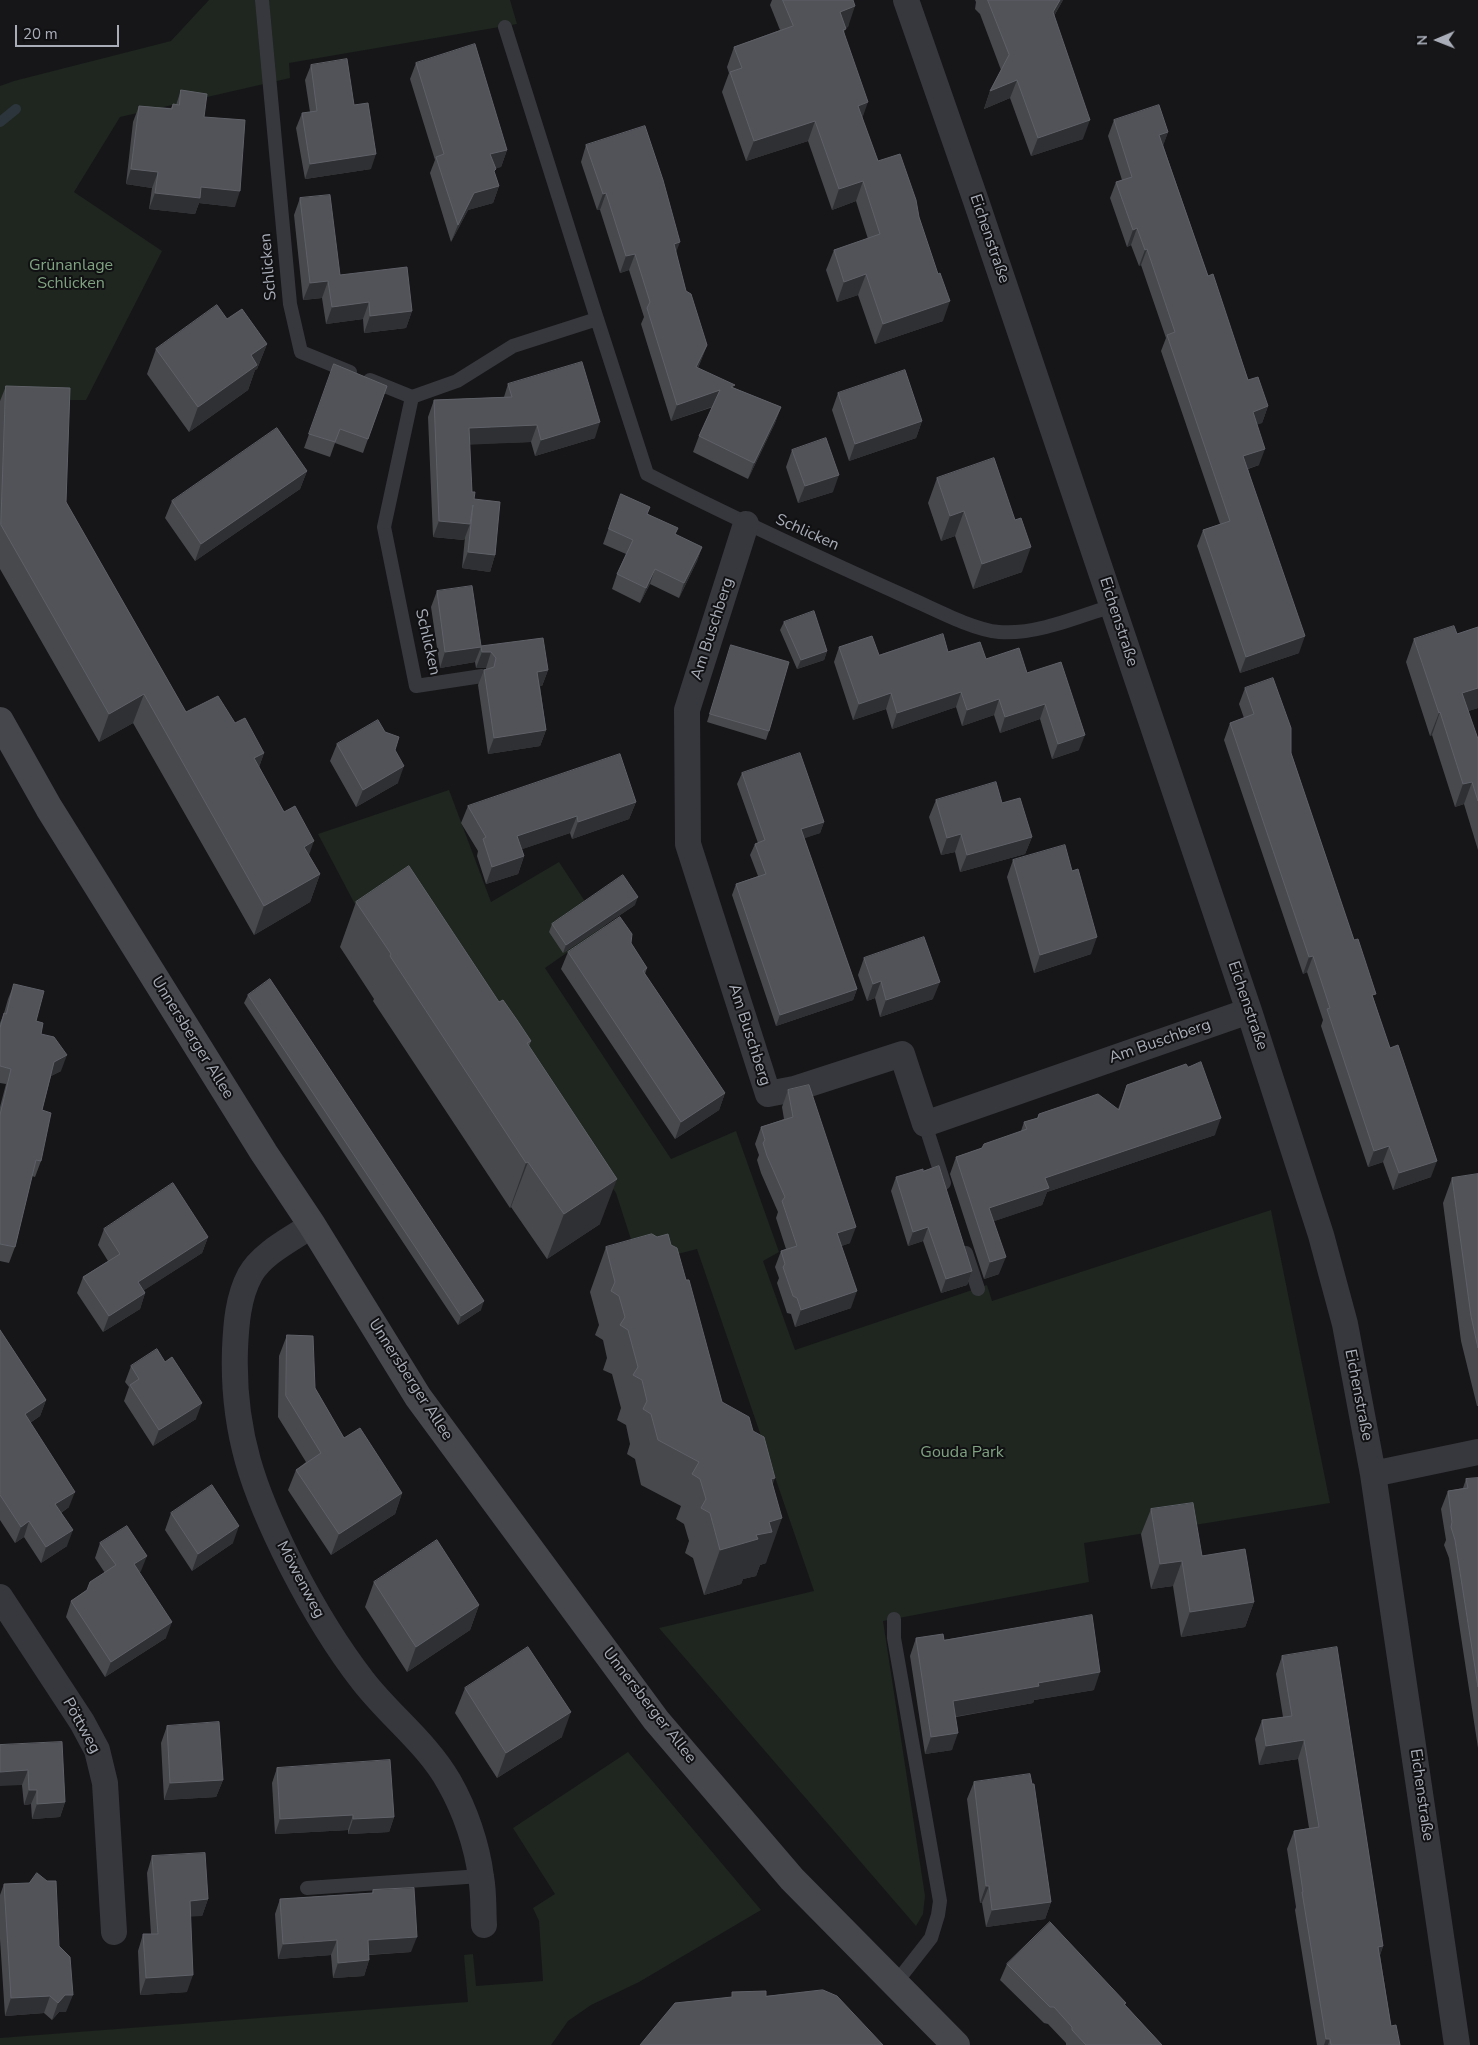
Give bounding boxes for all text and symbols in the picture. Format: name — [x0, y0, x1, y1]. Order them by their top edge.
scale bar — [18, 15, 121, 47]
north arrow — [1413, 15, 1463, 65]
text: 20 m — [23, 24, 58, 44]
text: N — [1413, 35, 1432, 46]
street label: Eichenstraße — [965, 192, 1013, 286]
street label: Schlicken — [256, 232, 282, 302]
park label: Grünanlage Schlicken — [29, 256, 113, 294]
street label: Schlicken — [772, 510, 842, 556]
street label: Am Buschberg — [687, 575, 739, 683]
street label: Eichenstraße — [1095, 575, 1141, 669]
street label: Schlicken — [410, 607, 444, 677]
street label: Eichenstraße — [1223, 959, 1271, 1053]
street label: Unnersberger Allee — [147, 973, 237, 1103]
street label: Am Buschberg — [723, 981, 775, 1089]
street label: Am Buschberg — [1107, 1016, 1213, 1068]
street label: Unnersberger Allee — [364, 1316, 456, 1444]
street label: Eichenstraße — [1340, 1348, 1376, 1442]
park label: Gouda Park — [920, 1443, 1004, 1463]
street label: Möwenweg — [272, 1538, 328, 1622]
street label: Unnersberger Allee — [598, 1645, 700, 1767]
street label: Pöttweg — [58, 1695, 104, 1757]
street label: Eichenstraße — [1405, 1748, 1437, 1842]

